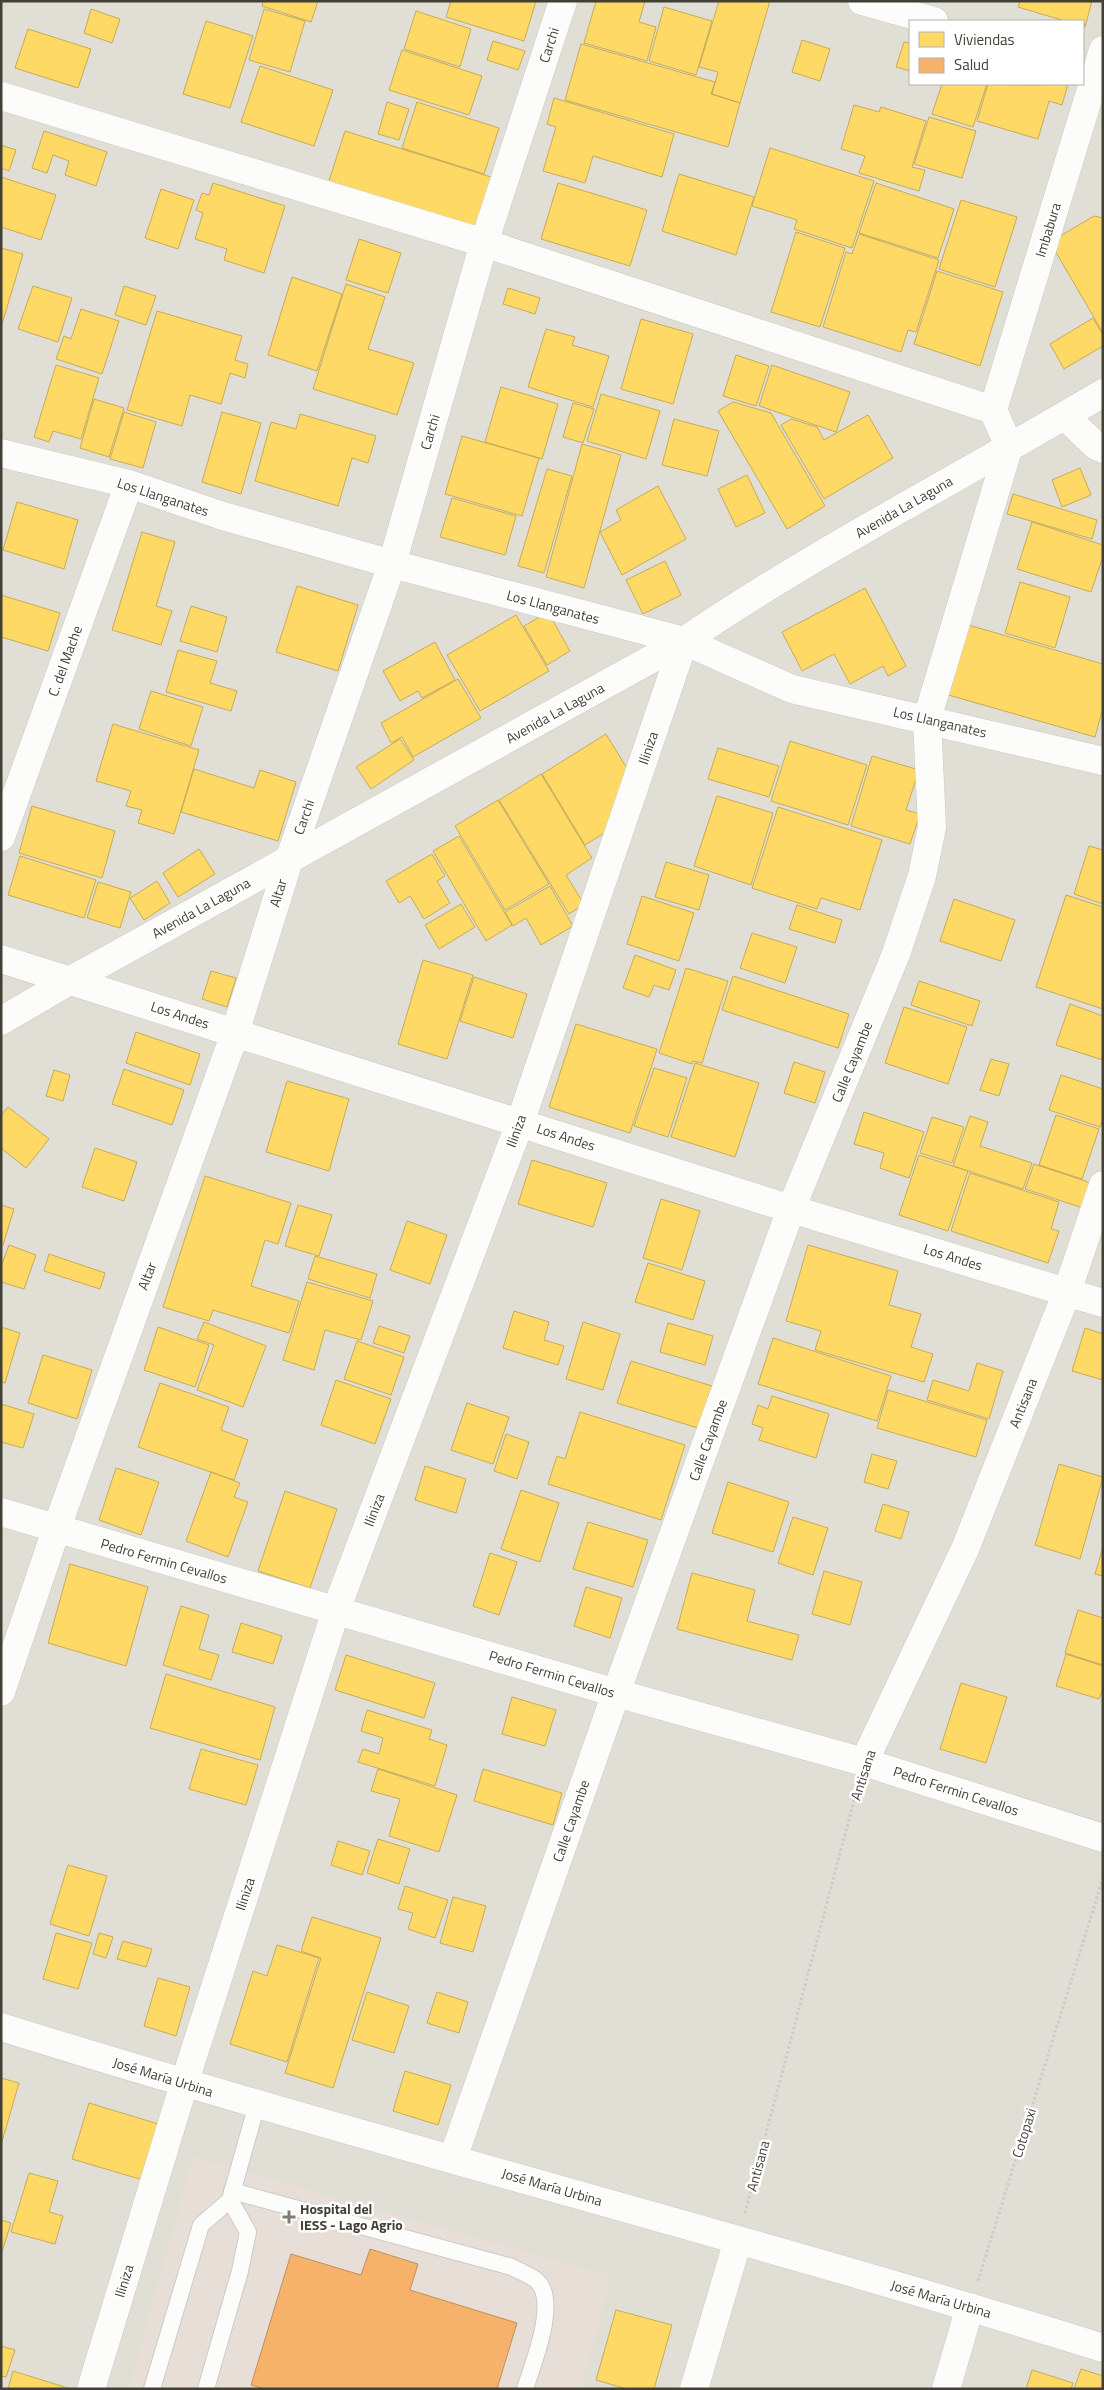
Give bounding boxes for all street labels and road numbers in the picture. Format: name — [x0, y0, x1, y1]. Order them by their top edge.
street label: Carchi — [533, 24, 564, 65]
street label: Imbabura — [1029, 200, 1066, 260]
street label: Carchi — [414, 412, 445, 452]
street label: Avenida La Laguna — [851, 470, 956, 543]
street label: Los Llanganates — [115, 472, 212, 521]
street label: Los Llanganates — [504, 584, 602, 629]
street label: C. del Mache — [42, 622, 87, 699]
street label: Avenida La Laguna — [502, 677, 608, 748]
street label: Los Llanganates — [891, 701, 989, 742]
street label: Iliniza — [632, 728, 663, 767]
street label: Carchi — [288, 796, 319, 837]
street label: Avenida La Laguna — [148, 872, 254, 943]
street label: Altar — [263, 876, 292, 909]
street label: Los Andes — [148, 995, 212, 1034]
street label: Calle Cayambe — [826, 1018, 877, 1105]
street label: Iliniza — [500, 1111, 531, 1150]
street label: Los Andes — [534, 1117, 598, 1156]
street label: Los Andes — [921, 1238, 985, 1275]
street label: Altar — [132, 1259, 161, 1293]
street label: Antisana — [1003, 1375, 1042, 1431]
street label: Calle Cayambe — [683, 1396, 732, 1484]
street label: Iliniza — [358, 1490, 389, 1529]
street label: Pedro Fermin Cevallos — [98, 1532, 230, 1589]
street label: Pedro Fermin Cevallos — [487, 1644, 618, 1703]
street label: Antisana — [845, 1747, 881, 1803]
street label: Pedro Fermin Cevallos — [891, 1760, 1022, 1821]
street label: Calle Cayambe — [547, 1777, 594, 1865]
street label: Iliniza — [229, 1875, 260, 1913]
street label: José María Urbina — [111, 2051, 216, 2102]
street label: Cotopaxi — [1006, 2105, 1041, 2160]
street label: Antisana — [741, 2138, 774, 2194]
street label: José María Urbina — [499, 2162, 605, 2211]
street label: Iliniza — [109, 2262, 138, 2300]
street label: José María Urbina — [888, 2274, 994, 2323]

